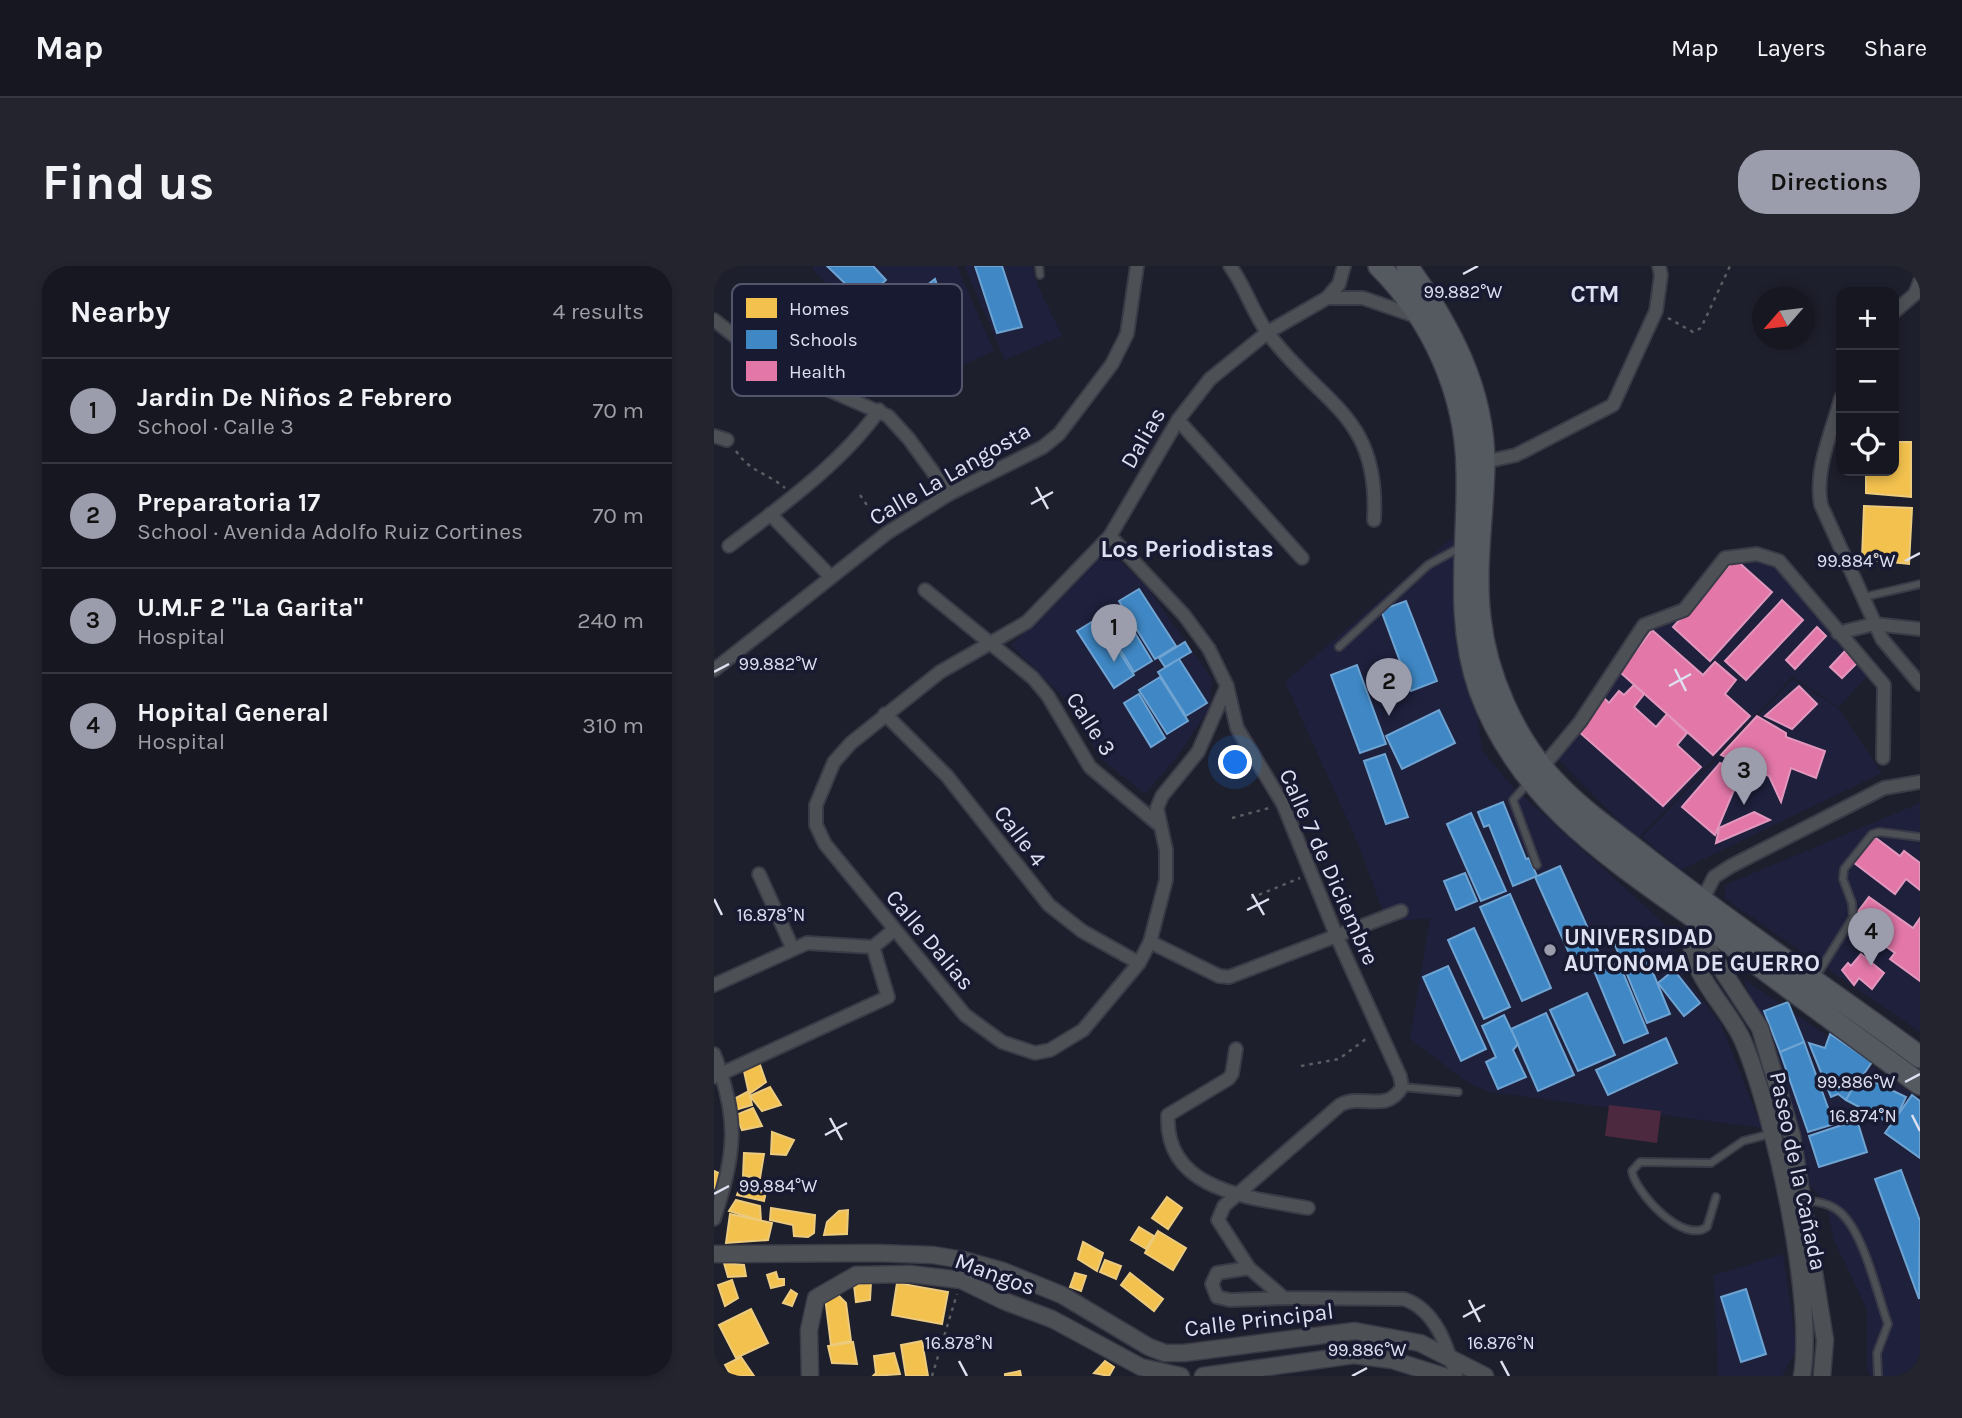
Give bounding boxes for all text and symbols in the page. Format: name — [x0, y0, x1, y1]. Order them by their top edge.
text: Map — [35, 29, 103, 67]
text: Map — [1671, 34, 1719, 62]
text: Layers — [1757, 34, 1826, 62]
text: Share — [1864, 34, 1927, 62]
button: Directions — [1738, 150, 1920, 214]
text: Find us — [42, 154, 214, 211]
district label: CTM — [1571, 280, 1619, 308]
text: 99.882°W — [1424, 281, 1502, 303]
legend — [732, 284, 962, 396]
north arrow — [1752, 287, 1815, 350]
map controls — [1836, 287, 1899, 476]
button: + — [1836, 287, 1899, 350]
text: Nearby — [70, 294, 170, 330]
text: 4 results — [552, 298, 644, 325]
text: Homes — [789, 298, 850, 320]
text: Schools — [789, 329, 858, 351]
button: − — [1836, 350, 1899, 413]
text: Health — [789, 361, 846, 383]
text: Jardin De Niños 2 Febrero — [137, 382, 452, 413]
text: 1 — [89, 397, 97, 424]
text: 70 m — [593, 397, 644, 424]
street label: Dalias — [1115, 403, 1171, 473]
text: School · Calle 3 — [137, 413, 294, 440]
button: locate — [1836, 413, 1899, 476]
street label: Calle La Langosta — [864, 417, 1036, 531]
text: Preparatoria 17 — [137, 487, 320, 518]
text: 2 — [86, 502, 100, 529]
text: 70 m — [593, 502, 644, 529]
text: School · Avenida Adolfo Ruiz Cortines — [137, 518, 523, 545]
district label: Los Periodistas — [1100, 535, 1274, 563]
text: 99.884°W — [1817, 550, 1895, 572]
text: U.M.F 2 "La Garita" — [137, 592, 364, 623]
pin: 1 — [1091, 604, 1137, 662]
text: 3 — [86, 607, 100, 634]
text: 240 m — [577, 607, 644, 634]
text: Hospital — [137, 623, 225, 650]
text: 99.882°W — [739, 653, 817, 675]
pin: 2 — [1366, 658, 1412, 716]
street label: Calle 3 — [1060, 687, 1122, 761]
text: Hopital General — [137, 697, 329, 728]
text: 4 — [86, 712, 100, 739]
text: 310 m — [582, 712, 644, 739]
text: Hospital — [137, 728, 225, 755]
your location — [1218, 745, 1252, 779]
pin: 3 — [1721, 747, 1767, 805]
street label: Calle 7 de Diciembre — [1274, 765, 1384, 969]
street label: Calle 4 — [988, 800, 1052, 872]
street label: Calle Dalias — [880, 884, 980, 996]
text: 16.878°N — [737, 904, 805, 926]
pin: 4 — [1848, 908, 1894, 966]
place label: UNIVERSIDAD AUTONOMA DE GUERRO — [1564, 924, 1820, 977]
marker: UNIVERSIDAD AUTONOMA DE GUERRO — [1542, 942, 1558, 958]
street label: Paseo de la Cañada — [1764, 1069, 1832, 1273]
text: 99.886°W — [1817, 1071, 1895, 1093]
text: 16.874°N — [1829, 1105, 1897, 1127]
text: 99.884°W — [739, 1175, 817, 1197]
street label: Mangos — [951, 1247, 1039, 1301]
street label: Calle Principal — [1183, 1297, 1335, 1343]
text: 16.878°N — [925, 1332, 993, 1354]
text: 16.876°N — [1467, 1332, 1535, 1354]
text: 99.886°W — [1328, 1339, 1406, 1361]

